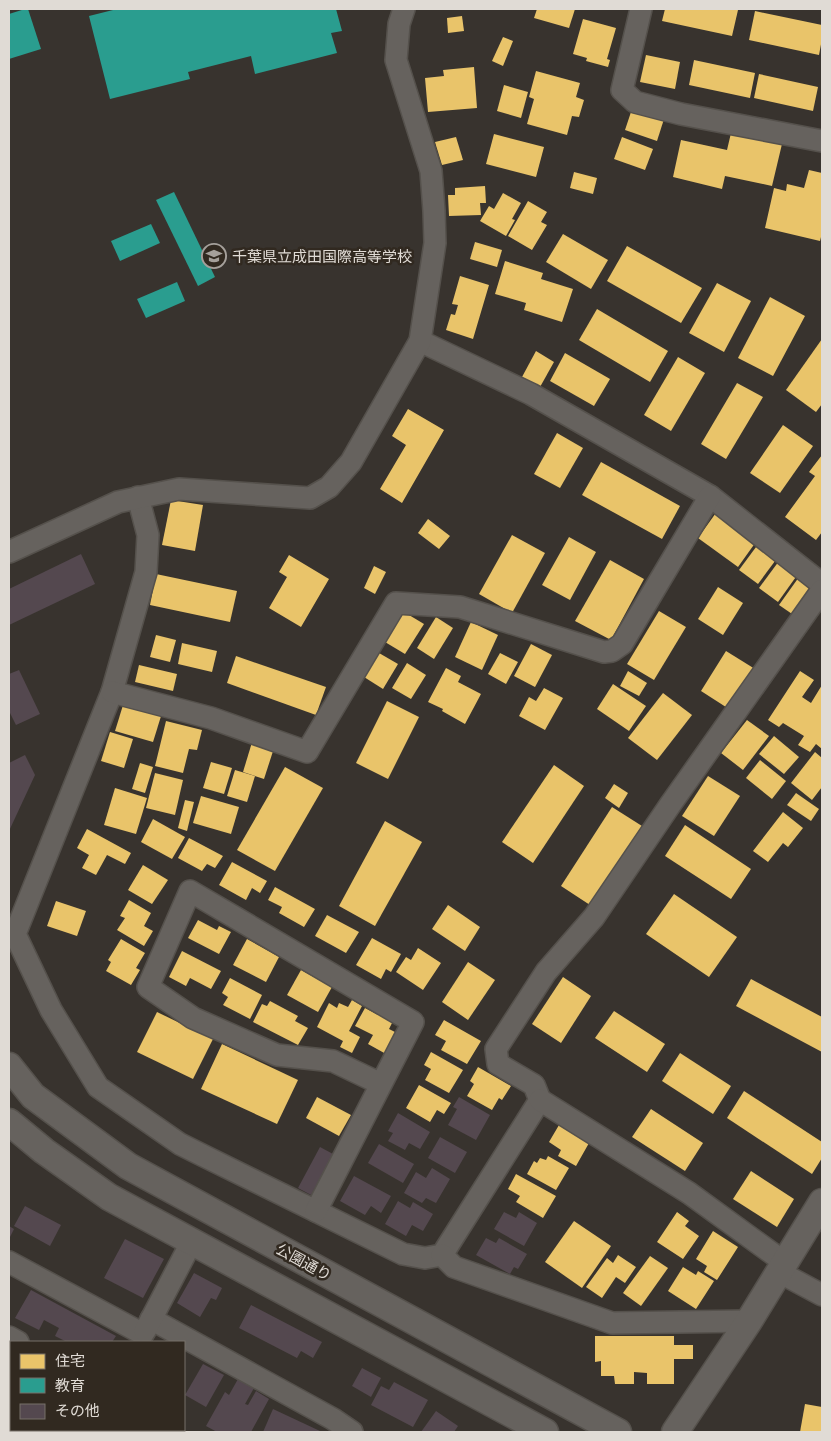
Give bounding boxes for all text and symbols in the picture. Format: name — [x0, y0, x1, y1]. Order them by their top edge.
school or university icon: 千葉県立成田国際高等学校 — [201, 243, 227, 269]
place label: 千葉県立成田国際高等学校 — [232, 247, 412, 266]
street label: 公園通り — [273, 1239, 335, 1285]
legend — [10, 1341, 185, 1431]
text: 住宅 — [55, 1351, 85, 1370]
text: 教育 — [55, 1376, 85, 1395]
text: その他 — [55, 1401, 100, 1420]

